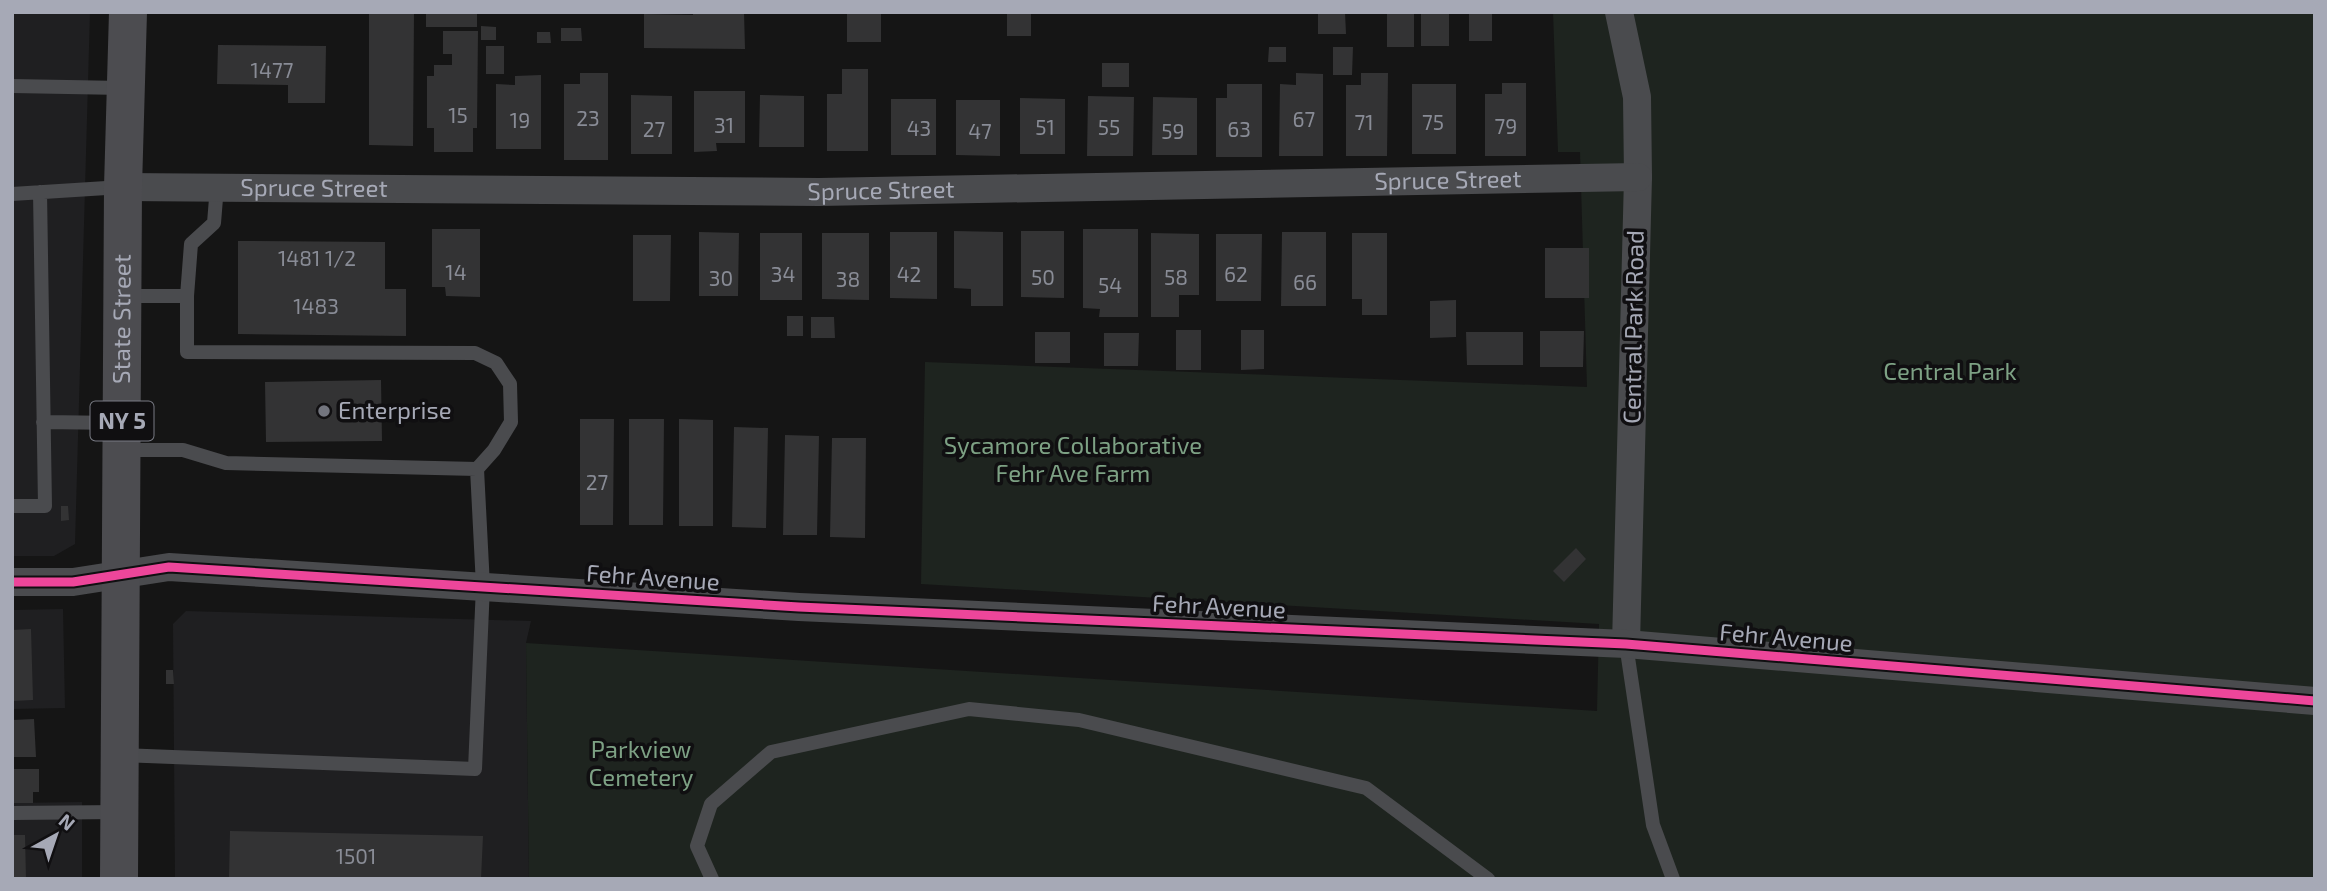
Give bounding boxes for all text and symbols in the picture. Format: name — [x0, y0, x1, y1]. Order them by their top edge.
house number: 1477 — [251, 57, 294, 82]
house number: 15 — [448, 102, 468, 127]
house number: 23 — [576, 105, 600, 130]
house number: 67 — [1293, 106, 1316, 131]
house number: 19 — [510, 107, 530, 132]
house number: 71 — [1354, 109, 1374, 134]
house number: 75 — [1422, 109, 1444, 134]
house number: 31 — [714, 112, 734, 137]
house number: 79 — [1495, 113, 1517, 138]
house number: 51 — [1035, 114, 1055, 139]
house number: 55 — [1098, 114, 1120, 139]
house number: 43 — [907, 115, 931, 140]
house number: 27 — [643, 116, 666, 141]
house number: 63 — [1227, 116, 1251, 141]
house number: 47 — [968, 118, 992, 143]
house number: 59 — [1161, 118, 1185, 143]
street label: Spruce Street — [1374, 163, 1522, 195]
street label: Spruce Street — [240, 172, 388, 202]
street label: Spruce Street — [807, 174, 955, 205]
street label: Central Park Road — [1616, 230, 1649, 424]
house number: 1481 1/2 — [278, 245, 356, 270]
street label: State Street — [106, 254, 136, 384]
house number: 14 — [445, 259, 467, 284]
house number: 34 — [771, 261, 795, 286]
house number: 42 — [897, 261, 921, 286]
house number: 62 — [1224, 261, 1248, 286]
house number: 50 — [1031, 264, 1055, 289]
house number: 58 — [1164, 264, 1188, 289]
house number: 30 — [709, 265, 733, 290]
house number: 38 — [836, 266, 860, 291]
house number: 66 — [1293, 269, 1317, 294]
house number: 54 — [1098, 272, 1122, 297]
house number: 1483 — [293, 293, 339, 318]
park label: Central Park — [1883, 356, 2017, 385]
place label: Enterprise — [338, 395, 452, 424]
road number: NY 5 — [90, 402, 154, 440]
marker: Enterprise — [316, 403, 332, 419]
park label: Sycamore Collaborative Fehr Ave Farm — [944, 430, 1202, 487]
house number: 27 — [586, 469, 609, 494]
street label: Fehr Avenue — [585, 557, 721, 596]
street label: Fehr Avenue — [1152, 588, 1287, 623]
street label: Fehr Avenue — [1718, 616, 1854, 657]
park label: Parkview Cemetery — [589, 734, 694, 791]
north arrow — [21, 800, 91, 870]
text: N — [55, 808, 80, 835]
house number: 1501 — [336, 843, 376, 868]

